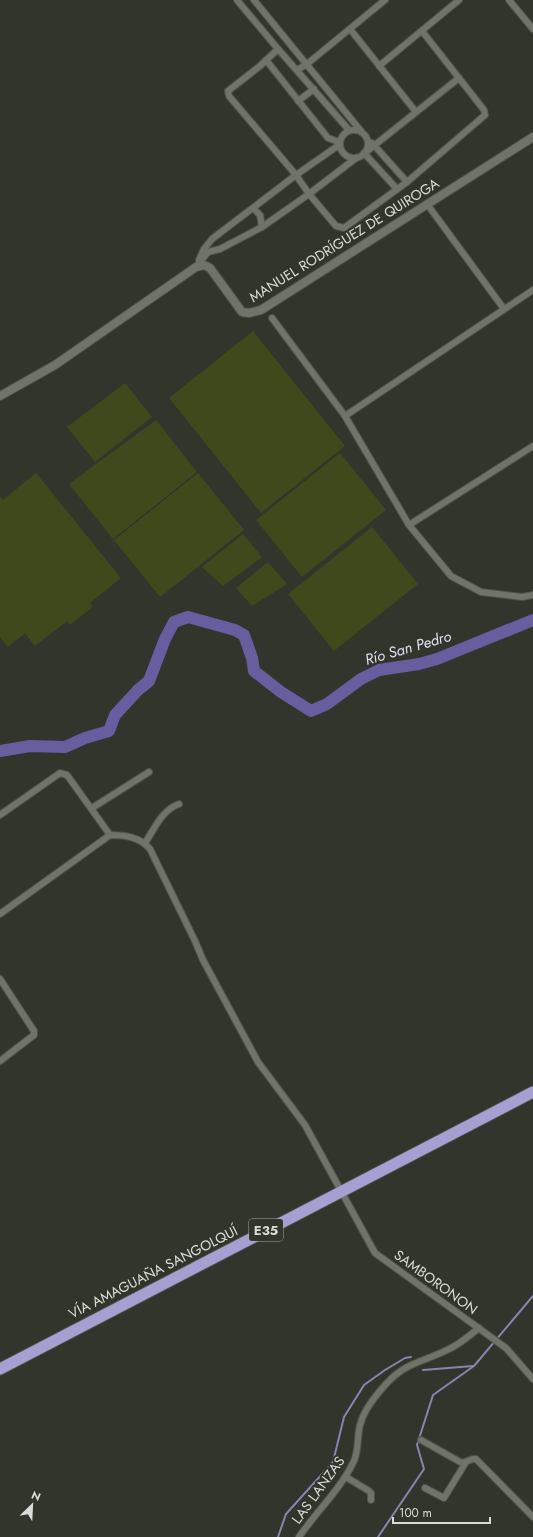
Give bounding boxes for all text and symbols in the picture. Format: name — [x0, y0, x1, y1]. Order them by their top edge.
street label: MANUEL RODRÍGUEZ DE QUIROGA — [245, 173, 443, 307]
water label: Río San Pedro — [362, 625, 454, 671]
road number: E35 — [249, 1219, 283, 1241]
street label: VÍA AMAGUAÑA SANGOLQUÍ — [65, 1220, 242, 1323]
street label: SAMBORONON — [390, 1245, 482, 1319]
street label: LAS LANZAS — [287, 1452, 350, 1528]
north arrow — [12, 1485, 52, 1525]
text: N — [29, 1487, 43, 1505]
scale bar — [393, 1499, 490, 1525]
text: 100 m — [399, 1504, 432, 1522]

